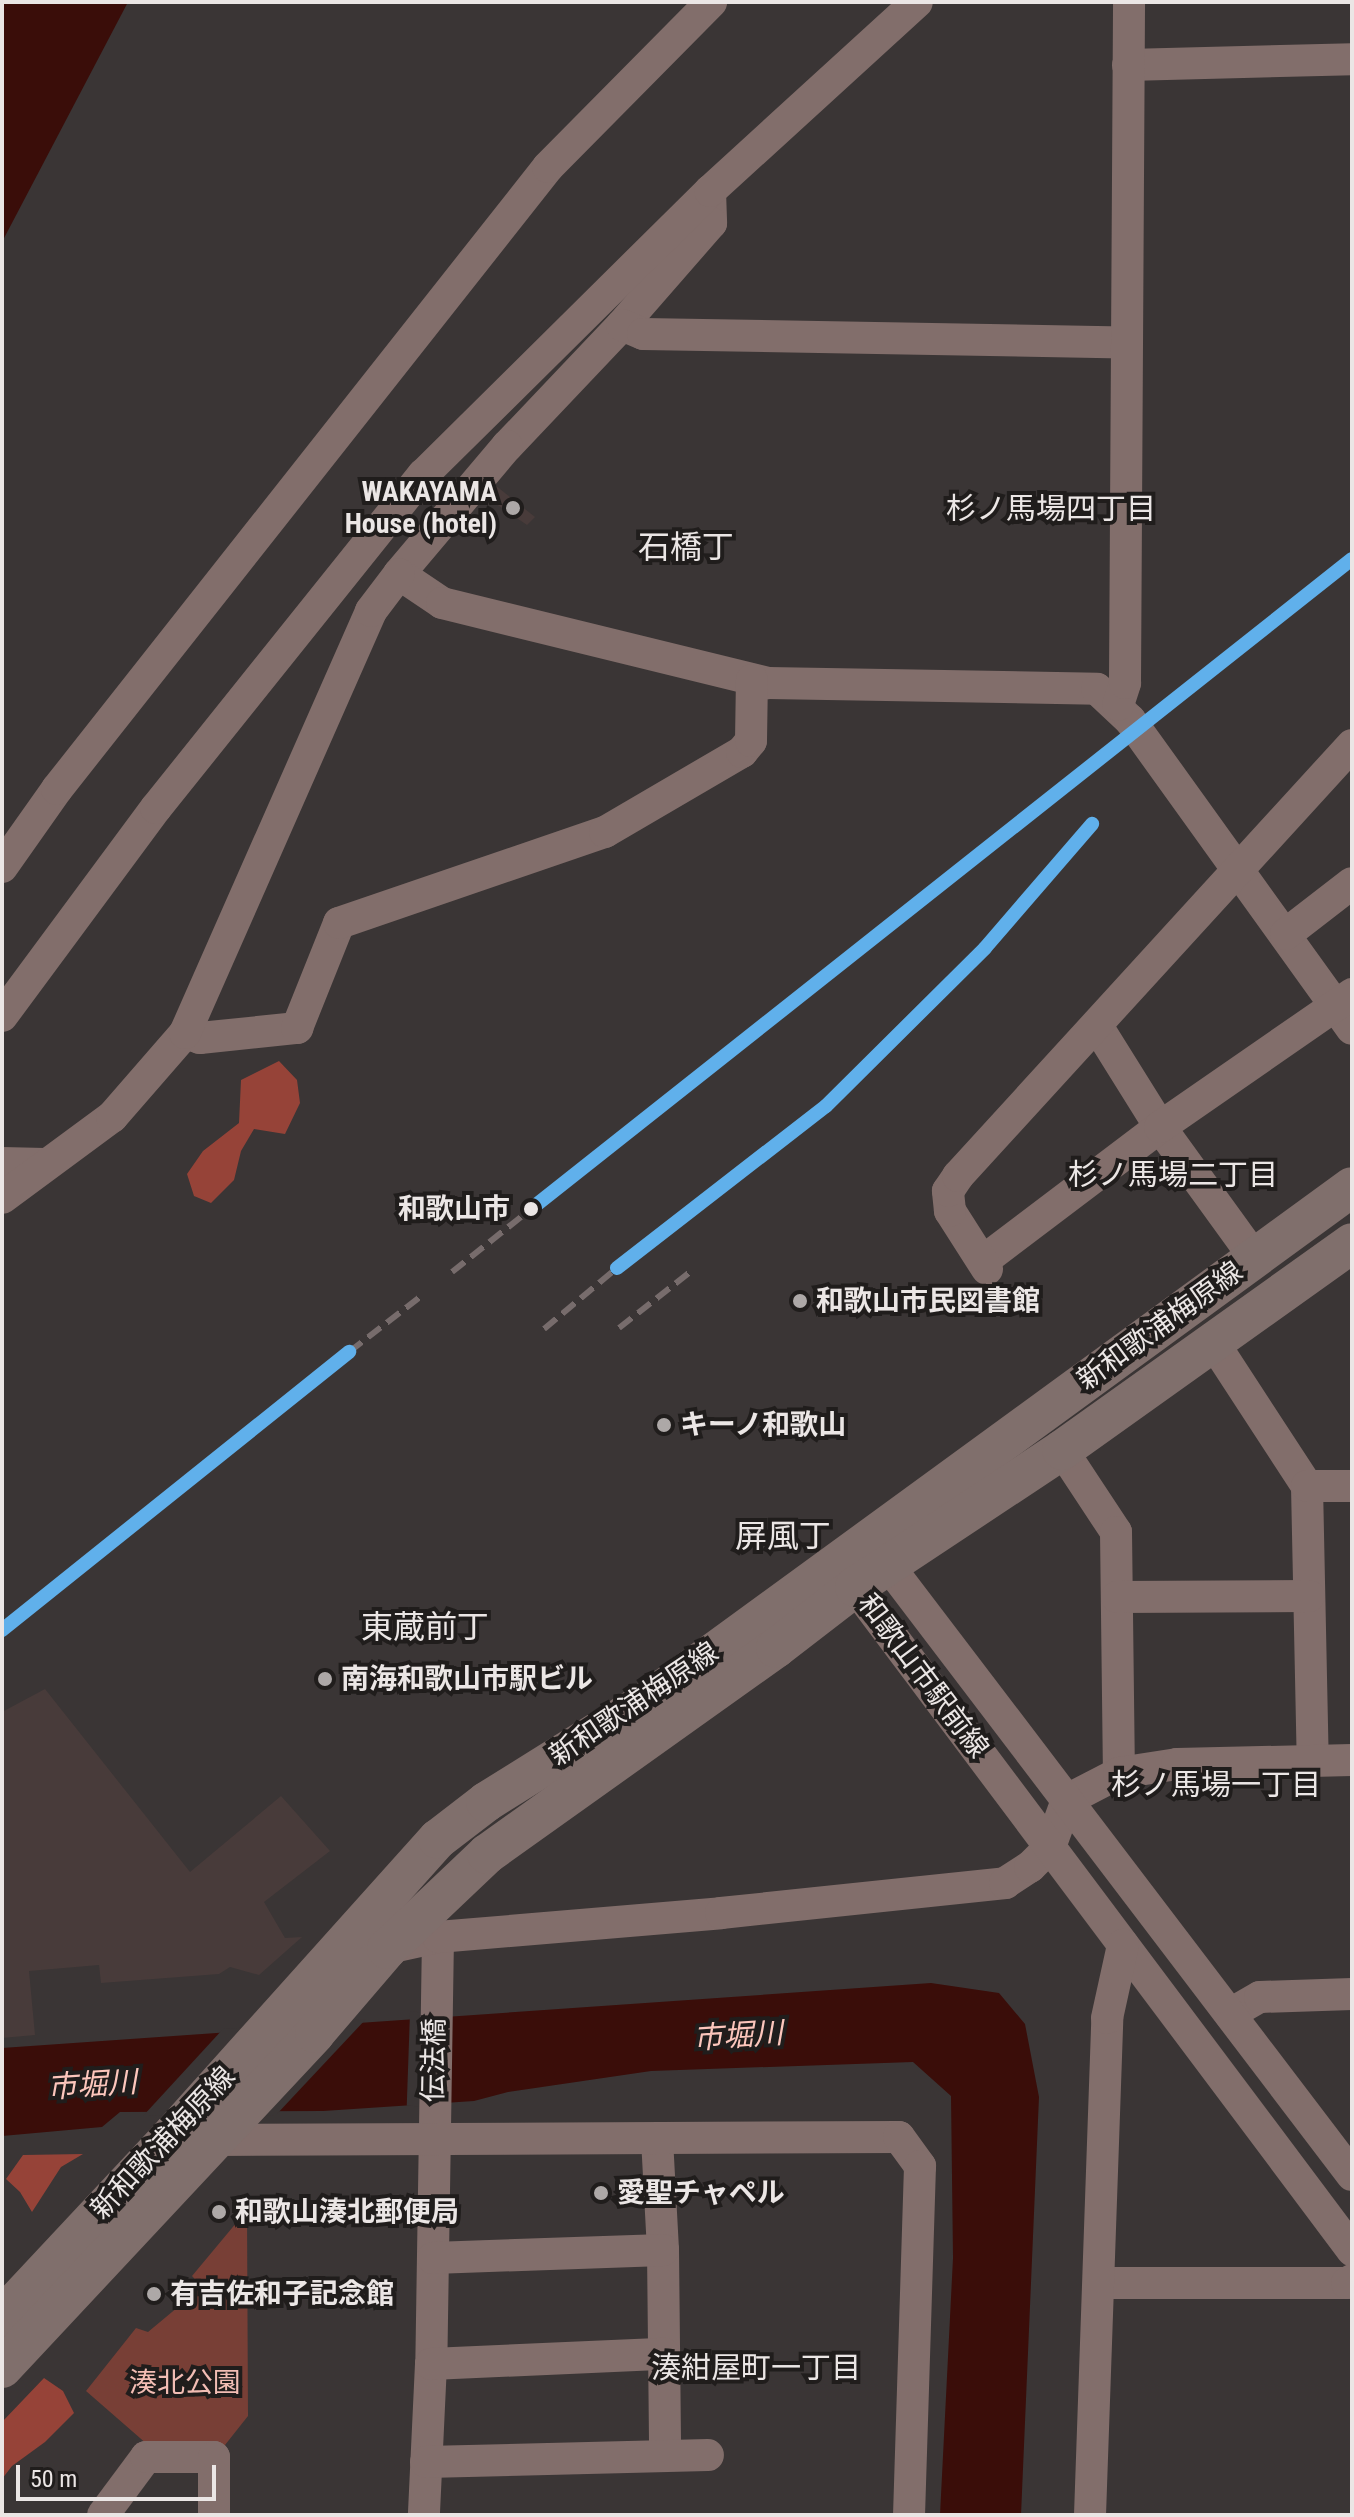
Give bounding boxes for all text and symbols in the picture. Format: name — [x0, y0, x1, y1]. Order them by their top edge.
place label: WAKAYAMA House (hotel) — [345, 475, 497, 541]
district label: 杉ノ馬場四丁目 — [946, 491, 1156, 527]
marker: WAKAYAMA House (hotel) — [504, 499, 522, 517]
district label: 石橋丁 — [638, 528, 734, 566]
district label: 杉ノ馬場二丁目 — [1068, 1157, 1278, 1193]
place label: 和歌山市 — [398, 1192, 510, 1226]
marker: 和歌山市 — [517, 1195, 545, 1223]
street label: 新和歌浦梅原線 — [1071, 1255, 1249, 1397]
place label: 和歌山市民図書館 — [816, 1284, 1040, 1318]
marker: 和歌山市民図書館 — [791, 1292, 809, 1310]
place label: キーノ和歌山 — [680, 1408, 848, 1442]
marker: キーノ和歌山 — [655, 1416, 673, 1434]
district label: 屏風丁 — [735, 1517, 831, 1555]
street label: 和歌山市駅前線 — [851, 1588, 995, 1764]
district label: 東蔵前丁 — [361, 1608, 489, 1646]
street label: 新和歌浦梅原線 — [543, 1635, 725, 1773]
place label: 南海和歌山市駅ビル — [341, 1662, 593, 1696]
marker: 南海和歌山市駅ビル — [316, 1670, 334, 1688]
district label: 杉ノ馬場一丁目 — [1111, 1767, 1321, 1803]
water label: 市堀川 — [692, 2015, 784, 2057]
street label: 伝法橋 — [416, 2018, 452, 2102]
street label: 新和歌浦梅原線 — [84, 2060, 242, 2226]
water label: 市堀川 — [46, 2064, 138, 2106]
place label: 愛聖チャペル — [617, 2176, 785, 2210]
marker: 愛聖チャペル — [592, 2184, 610, 2202]
place label: 和歌山湊北郵便局 — [235, 2195, 459, 2229]
marker: 和歌山湊北郵便局 — [210, 2203, 228, 2221]
place label: 有吉佐和子記念館 — [170, 2277, 394, 2311]
marker: 有吉佐和子記念館 — [145, 2285, 163, 2303]
district label: 湊紺屋町一丁目 — [651, 2350, 861, 2386]
park label: 湊北公園 — [129, 2366, 241, 2400]
scale bar — [20, 2449, 220, 2499]
text: 50 m — [30, 2465, 77, 2493]

